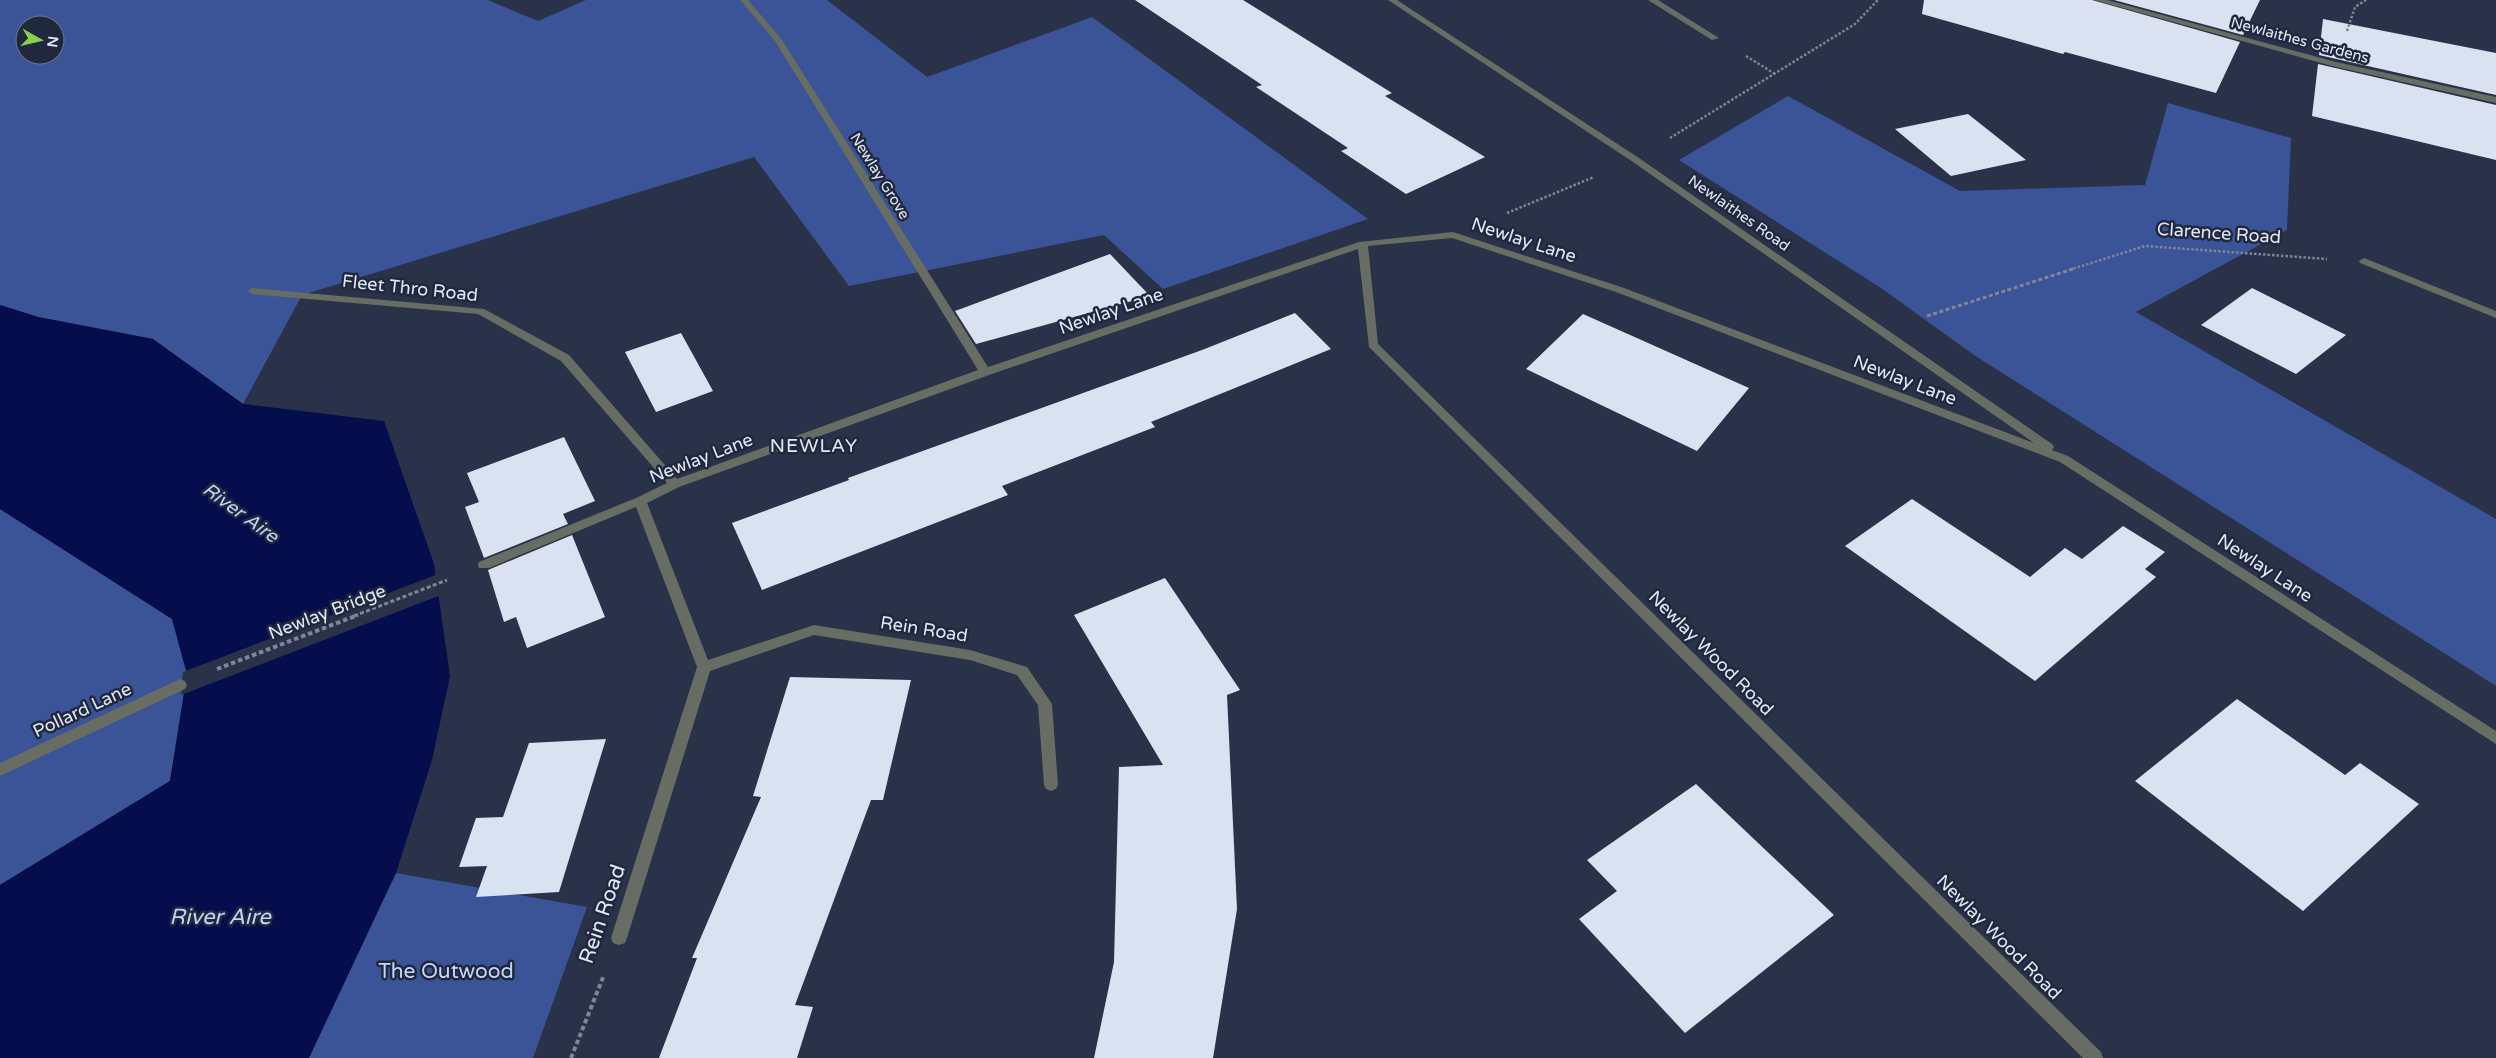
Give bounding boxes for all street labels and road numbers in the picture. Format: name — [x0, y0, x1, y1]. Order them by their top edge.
street label: Newlaithes Gardens — [2229, 13, 2371, 67]
street label: Newlay Grove — [846, 130, 914, 222]
street label: Newlaithes Road — [1685, 171, 1793, 255]
street label: Newlay Lane — [1469, 213, 1579, 267]
street label: Clarence Road — [2156, 218, 2282, 248]
street label: Fleet Thro Road — [341, 270, 479, 306]
street label: Newlay Lane — [1056, 283, 1166, 339]
street label: Newlay Lane — [1850, 350, 1960, 410]
street label: Newlay Lane — [646, 428, 756, 488]
street label: Newlay Lane — [2213, 529, 2317, 607]
street label: Newlay Bridge — [265, 580, 389, 644]
street label: Newlay Wood Road — [1644, 586, 1778, 720]
street label: Rein Road — [879, 611, 969, 647]
street label: Pollard Lane — [29, 678, 135, 742]
street label: Rein Road — [574, 861, 631, 967]
street label: Newlay Wood Road — [1932, 870, 2066, 1004]

